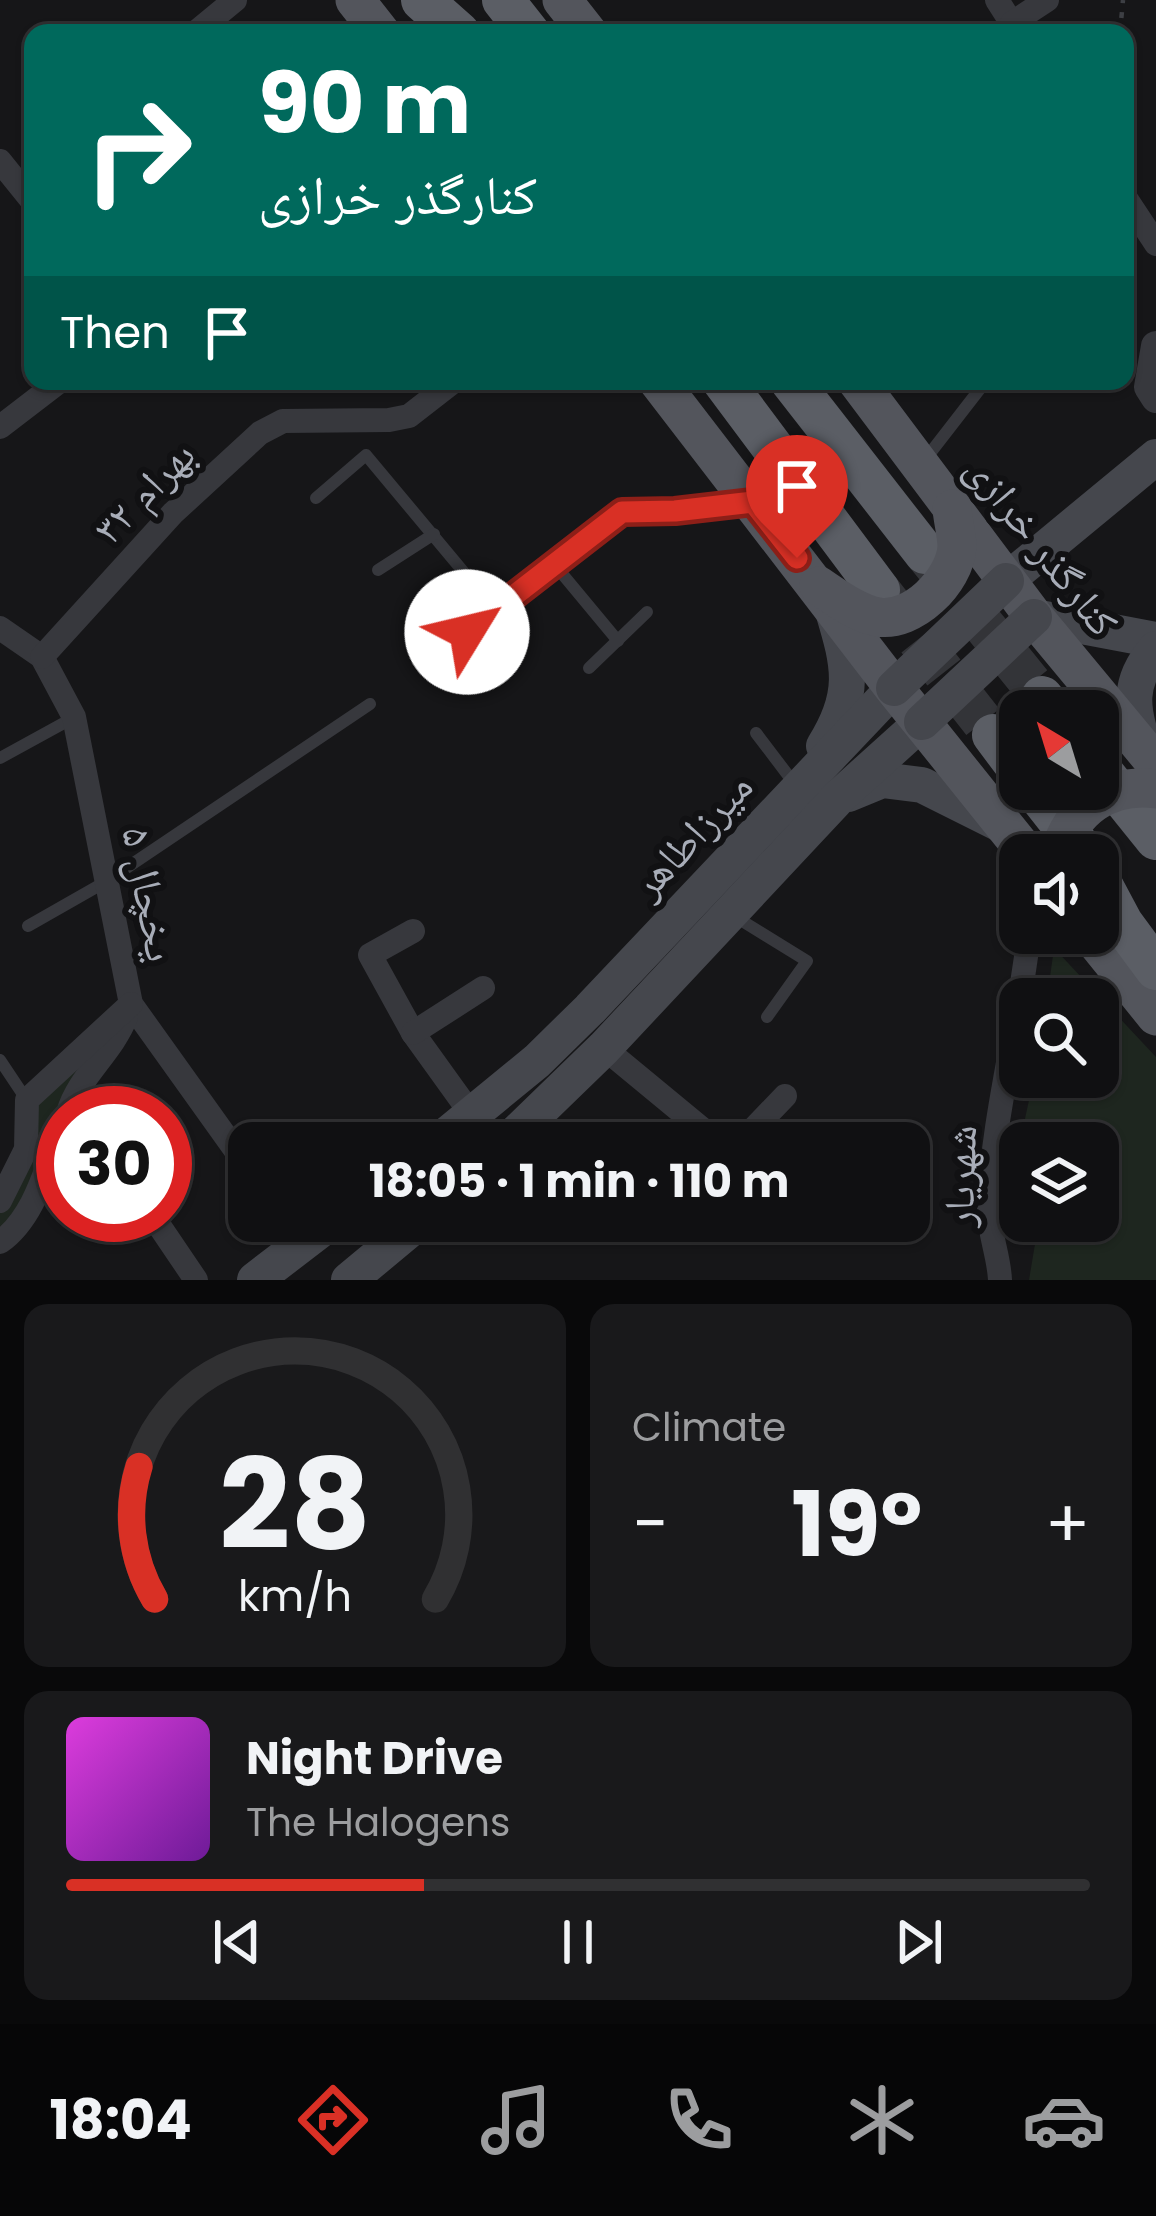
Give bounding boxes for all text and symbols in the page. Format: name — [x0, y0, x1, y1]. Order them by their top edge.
text: 90 m — [258, 45, 471, 162]
icon: right — [60, 72, 216, 228]
text: کنارگذر خرازی — [258, 157, 537, 233]
icon: arrive — [194, 300, 260, 366]
text: Then — [60, 301, 170, 364]
street label: بهرام ۳۲ — [80, 427, 208, 557]
pin — [746, 435, 848, 558]
street label: کنارگذر خرازی — [952, 441, 1132, 649]
icon: arrive — [764, 453, 830, 519]
position arrow — [404, 569, 530, 695]
north arrow — [999, 690, 1119, 810]
map controls — [999, 690, 1119, 1242]
street label: میرزاطاهر — [617, 759, 766, 912]
street label: یخچال ۵ — [107, 822, 191, 966]
button: sound — [999, 834, 1119, 954]
button: search — [999, 978, 1119, 1098]
speed limit sign: 30 — [36, 1086, 192, 1242]
button: layers — [999, 1122, 1119, 1242]
street label: شهریار — [929, 1124, 991, 1229]
text: 18:05 · 1 min · 110 m — [369, 1150, 789, 1213]
text: Climate — [632, 1400, 786, 1455]
text: 28 — [219, 1417, 371, 1592]
text: 19° — [791, 1461, 922, 1588]
text: − — [632, 1478, 668, 1570]
text: + — [1045, 1478, 1090, 1570]
text: km/h — [238, 1565, 352, 1625]
text: Night Drive — [246, 1727, 503, 1790]
text: The Halogens — [246, 1795, 510, 1850]
icon: previous — [204, 1909, 270, 1975]
icon: pause — [545, 1909, 611, 1975]
icon: next — [886, 1909, 952, 1975]
icon: directions — [291, 2078, 375, 2162]
icon: music — [474, 2078, 558, 2162]
icon: phone — [657, 2078, 741, 2162]
icon: climate — [840, 2078, 924, 2162]
icon: car — [1022, 2078, 1106, 2162]
text: 18:04 — [49, 2082, 192, 2158]

